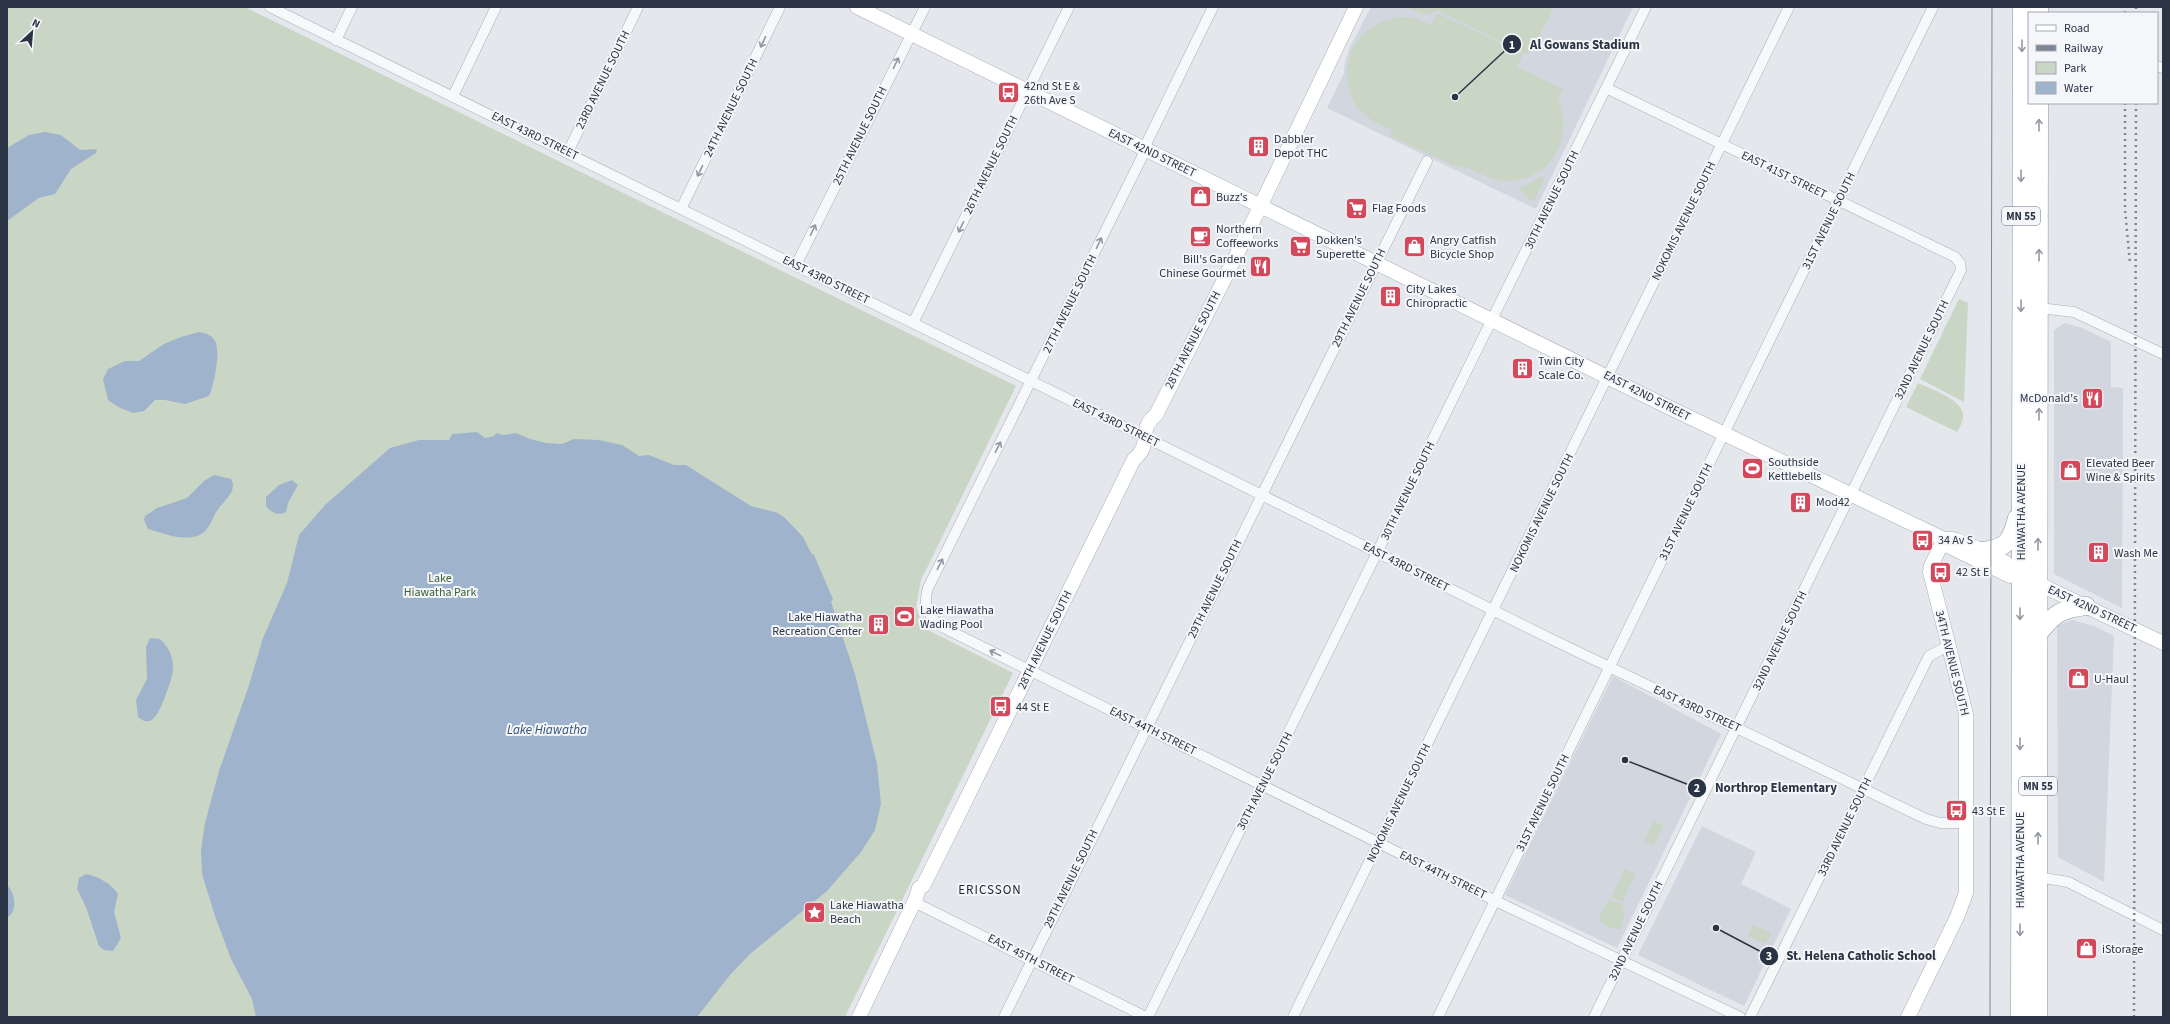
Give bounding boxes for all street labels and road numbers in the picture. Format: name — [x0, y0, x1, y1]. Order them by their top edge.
street label: 23RD AVENUE SOUTH — [572, 28, 634, 132]
street label: 24TH AVENUE SOUTH — [700, 56, 762, 160]
street label: 25TH AVENUE SOUTH — [829, 84, 891, 188]
street label: EAST 43RD STREET — [489, 108, 582, 165]
street label: 26TH AVENUE SOUTH — [960, 113, 1022, 217]
street label: EAST 42ND STREET — [1105, 124, 1199, 182]
street label: EAST 41ST STREET — [1738, 147, 1830, 203]
street label: 30TH AVENUE SOUTH — [1521, 148, 1583, 252]
street label: NOKOMIS AVENUE SOUTH — [1648, 159, 1720, 283]
street label: 31ST AVENUE SOUTH — [1798, 169, 1860, 273]
road number: MN 55 — [2002, 207, 2040, 225]
street label: 29TH AVENUE SOUTH — [1328, 246, 1390, 350]
street label: EAST 43RD STREET — [780, 252, 873, 309]
street label: 27TH AVENUE SOUTH — [1039, 252, 1101, 356]
street label: 28TH AVENUE SOUTH — [1161, 288, 1225, 392]
street label: 32ND AVENUE SOUTH — [1890, 297, 1954, 403]
street label: EAST 42ND STREET — [1600, 367, 1694, 426]
street label: EAST 43RD STREET — [1070, 395, 1163, 452]
street label: 30TH AVENUE SOUTH — [1377, 439, 1439, 543]
street label: NOKOMIS AVENUE SOUTH — [1506, 451, 1578, 575]
street label: 31ST AVENUE SOUTH — [1655, 460, 1717, 564]
street label: HIAWATHA AVENUE — [2013, 464, 2030, 560]
street label: 29TH AVENUE SOUTH — [1184, 537, 1246, 641]
street label: EAST 43RD STREET — [1360, 538, 1453, 596]
street label: EAST 42ND STREET — [2045, 581, 2140, 637]
street label: 28TH AVENUE SOUTH — [1014, 588, 1076, 692]
street label: 32ND AVENUE SOUTH — [1748, 588, 1812, 694]
street label: 34TH AVENUE SOUTH — [1931, 609, 1973, 717]
street label: EAST 43RD STREET — [1650, 681, 1744, 737]
street label: EAST 44TH STREET — [1107, 703, 1200, 760]
street label: 30TH AVENUE SOUTH — [1233, 729, 1297, 833]
street label: NOKOMIS AVENUE SOUTH — [1363, 741, 1435, 865]
street label: 31ST AVENUE SOUTH — [1512, 751, 1574, 855]
street label: 33RD AVENUE SOUTH — [1814, 775, 1876, 879]
road number: MN 55 — [2019, 777, 2057, 795]
street label: HIAWATHA AVENUE — [2012, 812, 2029, 908]
street label: 29TH AVENUE SOUTH — [1040, 827, 1102, 931]
street label: EAST 44TH STREET — [1397, 847, 1490, 904]
street label: 32ND AVENUE SOUTH — [1604, 878, 1668, 984]
street label: EAST 45TH STREET — [985, 930, 1078, 988]

